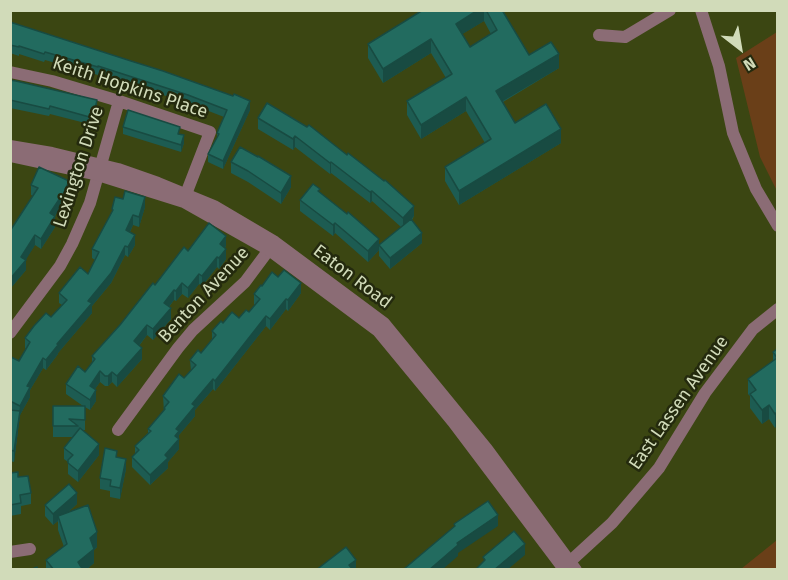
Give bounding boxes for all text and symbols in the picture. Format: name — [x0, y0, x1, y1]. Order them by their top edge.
north arrow — [710, 18, 770, 78]
street label: Keith Hopkins Place — [50, 53, 210, 123]
text: N — [740, 53, 759, 75]
street label: Lexington Drive — [49, 104, 109, 230]
street label: Eaton Road — [308, 240, 396, 314]
street label: Benton Avenue — [154, 243, 254, 347]
street label: East Lassen Avenue — [625, 332, 733, 474]

